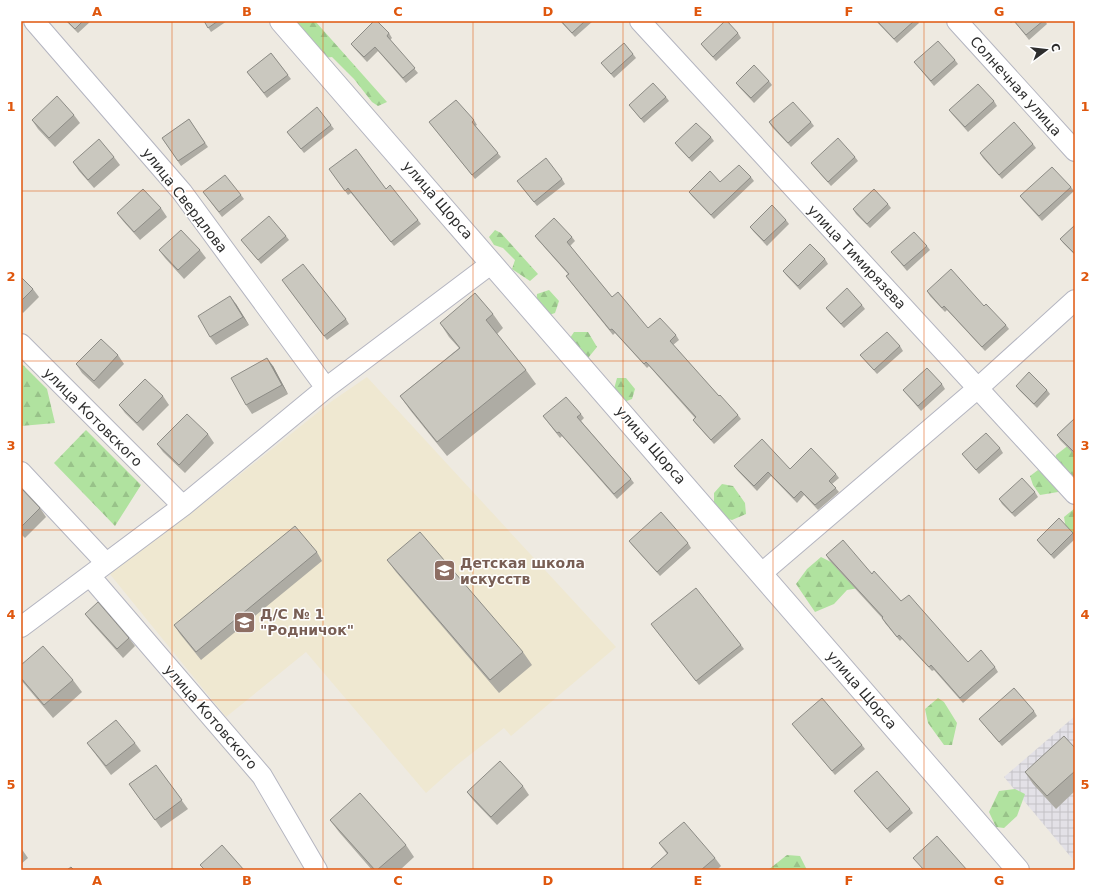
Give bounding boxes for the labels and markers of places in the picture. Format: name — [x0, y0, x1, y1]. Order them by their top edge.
place label: Детская школа искусств — [460, 555, 585, 587]
school or university icon: Детская школа искусств — [431, 558, 457, 584]
place label: Д/С № 1 "Родничок" — [260, 606, 354, 638]
school or university icon: Д/С № 1 "Родничок" — [231, 609, 257, 635]

